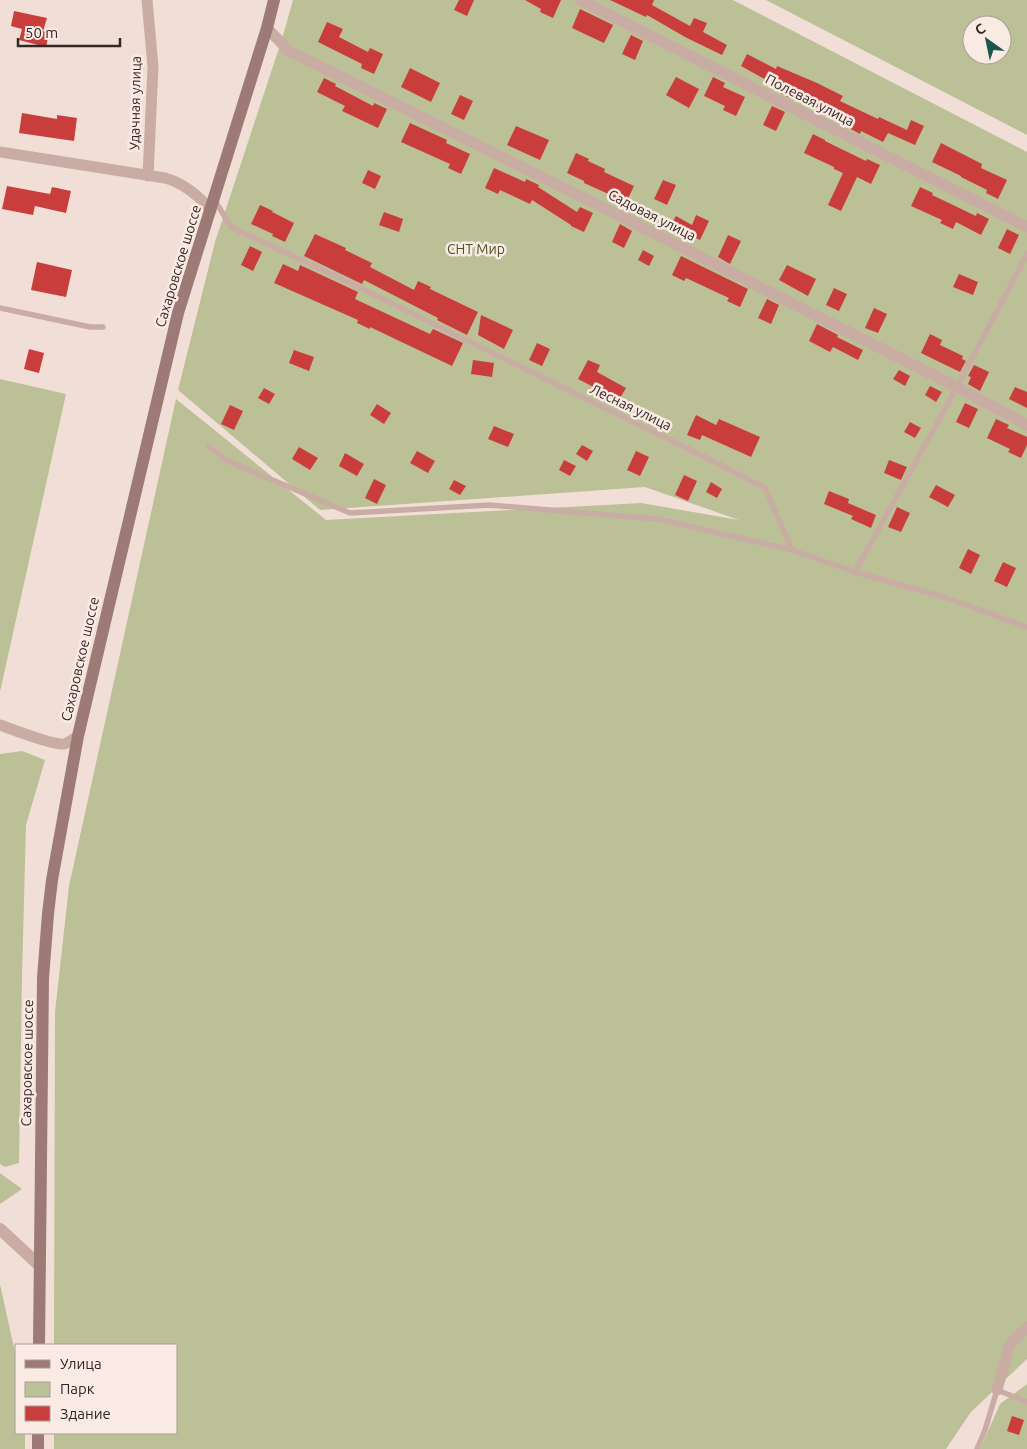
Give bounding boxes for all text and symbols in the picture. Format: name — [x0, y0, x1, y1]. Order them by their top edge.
scale bar — [18, 15, 120, 47]
north arrow — [962, 15, 1012, 65]
text: С — [972, 20, 988, 38]
text: 50 m — [25, 24, 58, 41]
street label: Удачная улица — [126, 56, 144, 150]
street label: Полевая улица — [763, 71, 857, 129]
street label: Садовая улица — [606, 186, 698, 244]
street label: Сахаровское шоссе — [152, 203, 204, 329]
park label: СНТ Мир — [447, 241, 505, 257]
street label: Лесная улица — [588, 380, 674, 434]
street label: Сахаровское шоссе — [58, 595, 102, 723]
street label: Сахаровское шоссе — [18, 999, 36, 1127]
legend — [15, 1344, 178, 1434]
text: Улица — [60, 1355, 102, 1372]
text: Парк — [60, 1380, 95, 1397]
text: Здание — [60, 1405, 111, 1422]

